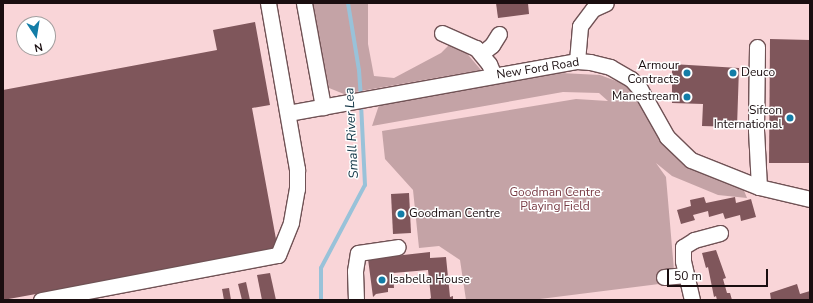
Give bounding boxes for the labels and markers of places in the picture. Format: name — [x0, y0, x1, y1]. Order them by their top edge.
place label: Armour Contracts — [628, 59, 679, 87]
place label: Deuco — [741, 66, 775, 80]
marker: Armour Contracts — [682, 68, 692, 78]
marker: Deuco — [728, 68, 738, 78]
place label: Manestream — [612, 90, 679, 104]
marker: Manestream — [682, 92, 692, 102]
place label: Sifcon International — [714, 104, 782, 132]
marker: Sifcon International — [785, 113, 795, 123]
place label: Goodman Centre — [409, 207, 500, 221]
marker: Goodman Centre — [396, 209, 406, 219]
place label: Isabella House — [390, 273, 470, 287]
marker: Isabella House — [377, 275, 387, 285]

